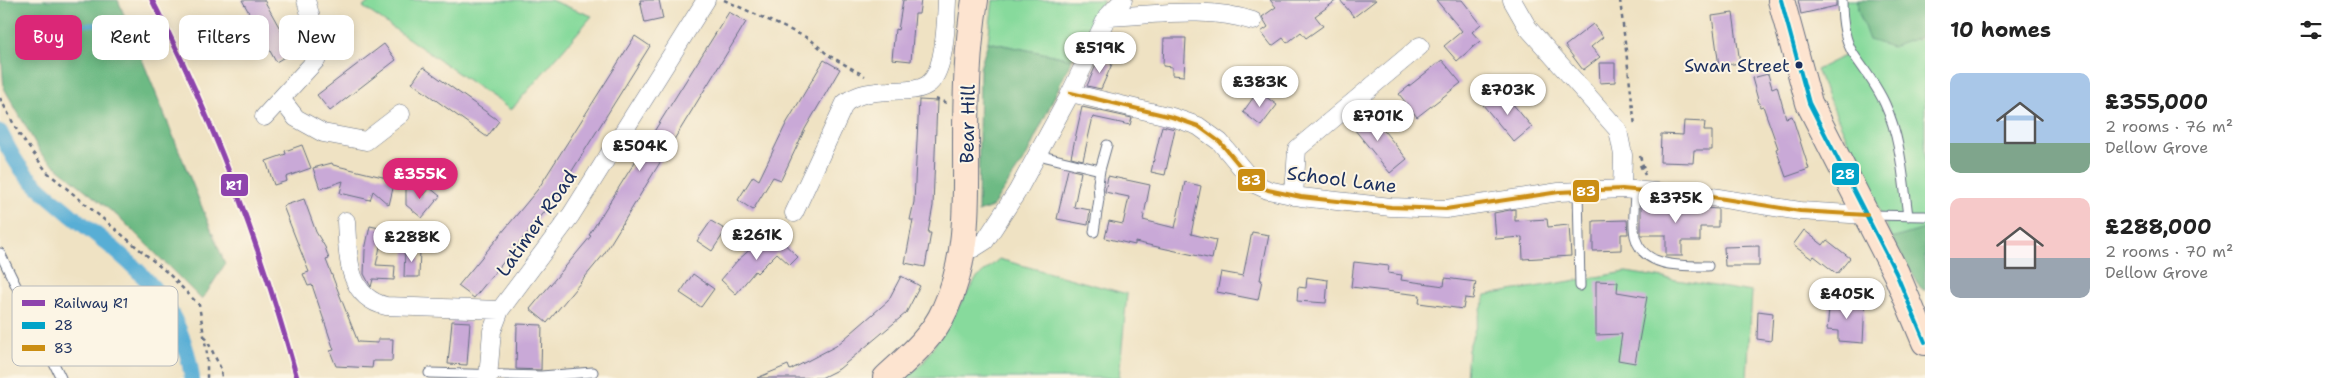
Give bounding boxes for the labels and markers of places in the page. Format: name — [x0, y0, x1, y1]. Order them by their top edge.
pin: £519K — [1065, 32, 1135, 74]
place label: Swan Street — [1684, 54, 1790, 78]
marker: Swan Street — [1794, 60, 1804, 70]
pin: £383K — [1225, 66, 1295, 108]
pin: £703K — [1473, 74, 1543, 116]
pin: £701K — [1343, 100, 1413, 142]
pin: £504K — [605, 130, 675, 172]
pin: £355K — [385, 158, 455, 200]
pin: £375K — [1641, 182, 1711, 224]
pin: £261K — [722, 218, 792, 261]
pin: £288K — [377, 220, 447, 263]
pin: £405K — [1812, 278, 1882, 320]

